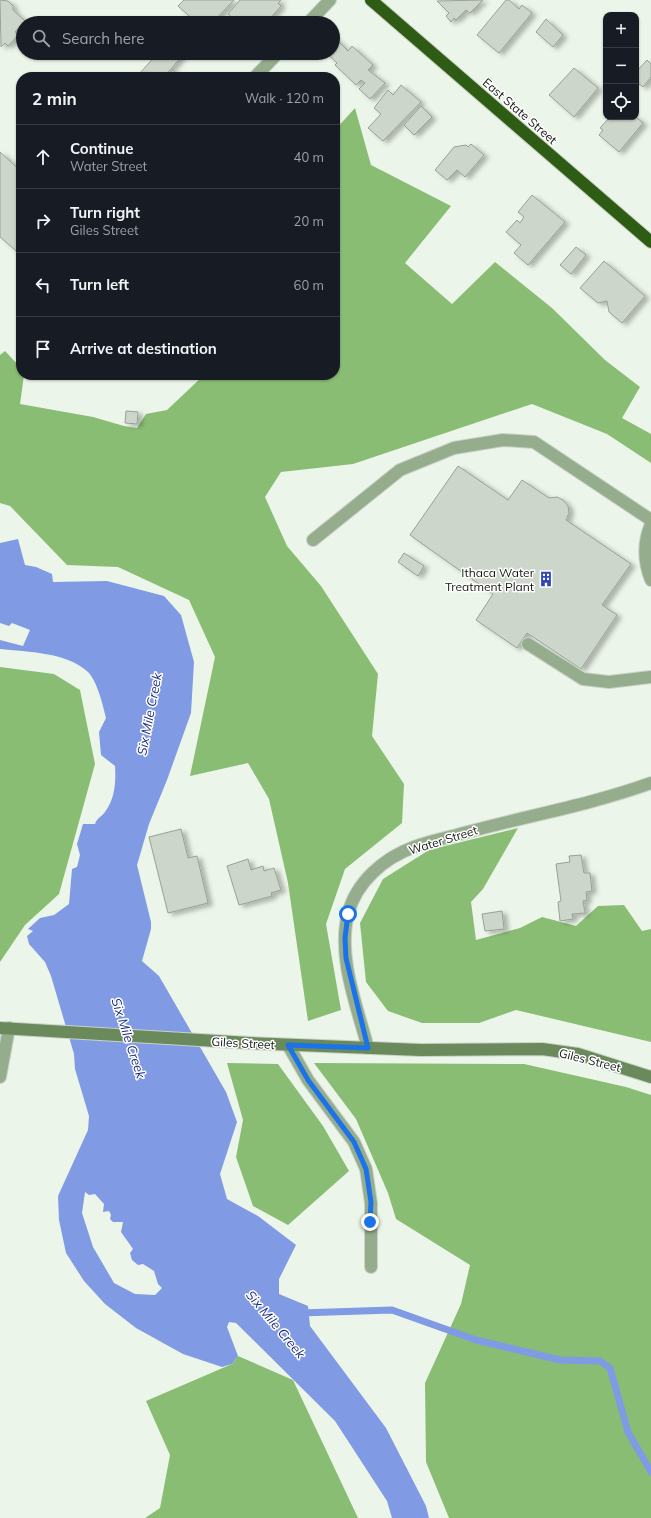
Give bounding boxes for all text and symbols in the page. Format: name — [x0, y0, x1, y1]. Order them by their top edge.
map controls — [603, 12, 639, 120]
button: + — [603, 12, 639, 48]
search box — [16, 16, 340, 60]
icon: search — [30, 27, 52, 49]
text: Search here — [62, 29, 144, 48]
button: − — [603, 48, 639, 84]
street label: East State Street — [480, 75, 560, 147]
button: locate — [603, 84, 639, 120]
text: 2 min — [32, 88, 77, 109]
text: Walk · 120 m — [245, 90, 324, 106]
text: Continue — [70, 139, 133, 158]
icon: ahead — [32, 146, 54, 168]
text: 40 m — [294, 149, 324, 165]
text: Water Street — [70, 158, 147, 174]
text: Turn right — [70, 203, 140, 222]
icon: right — [32, 210, 54, 232]
text: 20 m — [294, 213, 324, 229]
text: Giles Street — [70, 222, 139, 238]
icon: left — [32, 274, 54, 296]
text: Turn left — [70, 275, 129, 294]
text: 60 m — [294, 277, 324, 293]
icon: arrive — [32, 338, 54, 360]
text: Arrive at destination — [70, 339, 217, 358]
place label: Ithaca Water Treatment Plant — [445, 565, 535, 594]
building icon: Ithaca Water Treatment Plant — [537, 570, 555, 588]
water label: Six Mile Creek — [133, 671, 165, 757]
street label: Water Street — [407, 822, 479, 858]
route start — [339, 905, 357, 923]
water label: Six Mile Creek — [108, 996, 150, 1081]
street label: Giles Street — [211, 1034, 275, 1052]
street label: Giles Street — [557, 1045, 623, 1075]
route end — [361, 1213, 379, 1231]
water label: Six Mile Creek — [243, 1287, 309, 1361]

